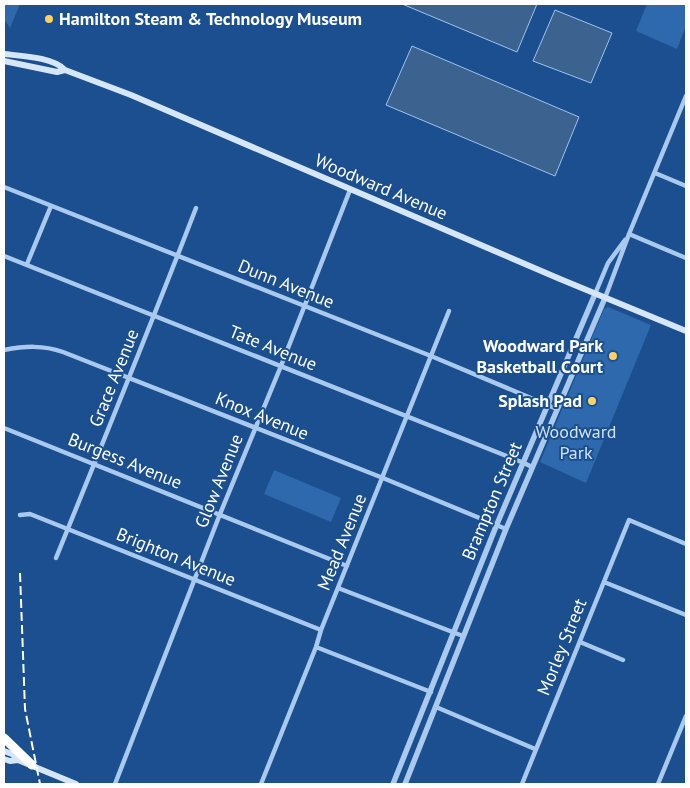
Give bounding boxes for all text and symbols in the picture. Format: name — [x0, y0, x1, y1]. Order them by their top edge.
place label: Hamilton Steam & Technology Museum — [59, 7, 362, 30]
marker: Hamilton Steam & Technology Museum — [43, 13, 55, 25]
street label: Woodward Avenue — [312, 148, 451, 225]
street label: Dunn Avenue — [235, 254, 338, 313]
street label: Tate Avenue — [226, 320, 320, 376]
street label: Grace Avenue — [84, 326, 144, 430]
place label: Woodward Park Basketball Court — [476, 334, 604, 378]
marker: Woodward Park Basketball Court — [607, 350, 619, 362]
street label: Knox Avenue — [212, 386, 312, 445]
place label: Splash Pad — [498, 389, 582, 412]
marker: Splash Pad — [586, 395, 598, 407]
park label: Woodward Park — [535, 420, 617, 464]
street label: Burgess Avenue — [65, 427, 185, 494]
street label: Glow Avenue — [189, 431, 248, 531]
street label: Brampton Street — [456, 438, 527, 563]
street label: Mead Avenue — [312, 490, 371, 594]
street label: Brighton Avenue — [113, 522, 239, 591]
street label: Morley Street — [532, 595, 591, 699]

